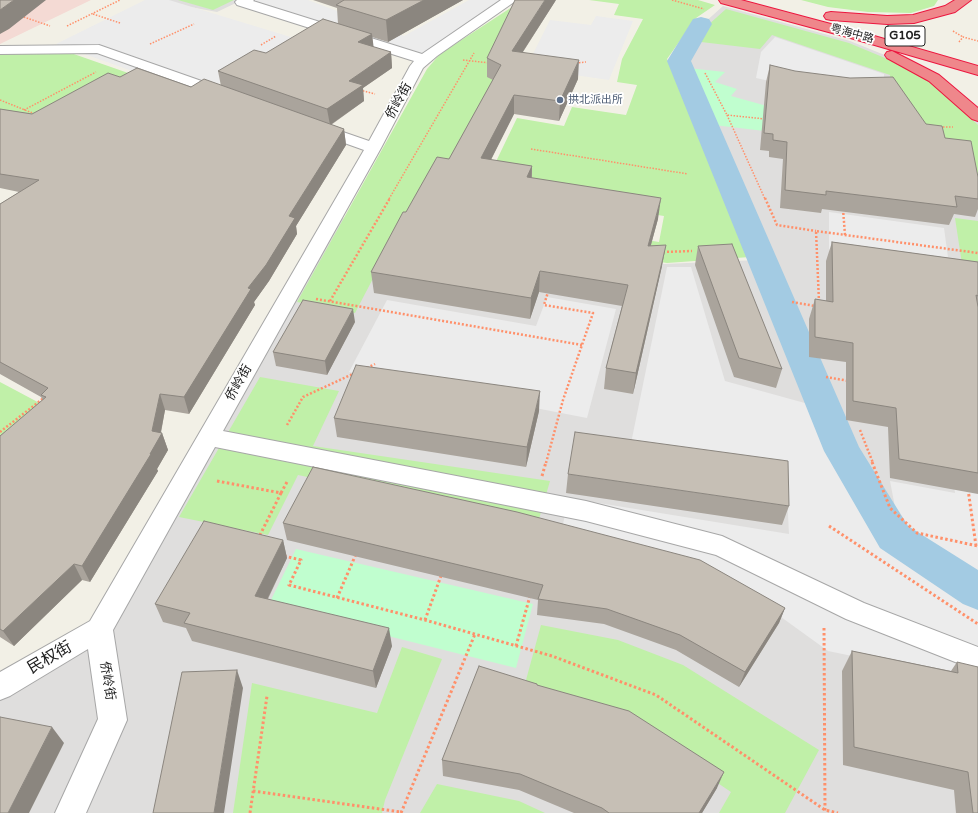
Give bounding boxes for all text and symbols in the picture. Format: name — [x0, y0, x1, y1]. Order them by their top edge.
street label: 粤海中路 — [829, 22, 875, 46]
road number: G105 — [885, 26, 925, 46]
street label: 侨岭街 — [383, 80, 415, 122]
place label: 拱北派出所 — [568, 93, 623, 107]
marker: 拱北派出所 — [555, 95, 565, 105]
street label: 侨岭街 — [222, 362, 256, 404]
street label: 民权街 — [24, 638, 76, 678]
street label: 侨岭街 — [96, 661, 118, 701]

